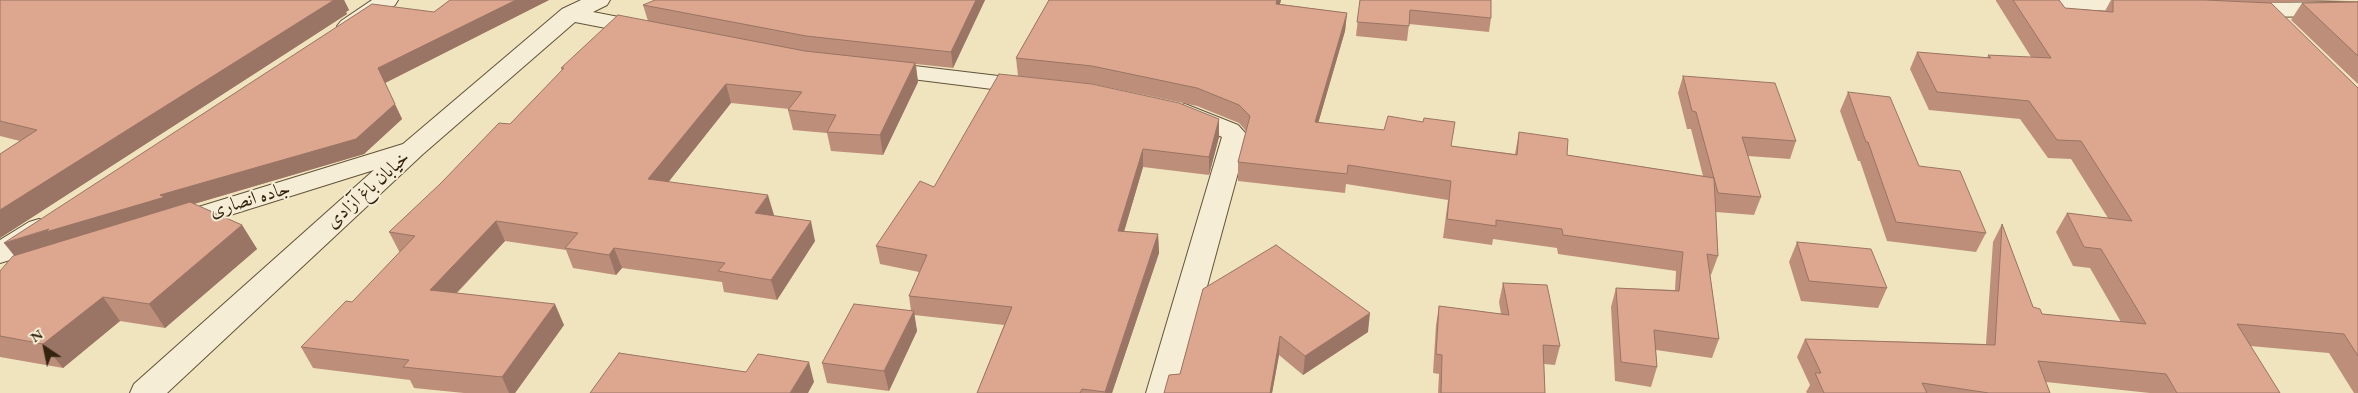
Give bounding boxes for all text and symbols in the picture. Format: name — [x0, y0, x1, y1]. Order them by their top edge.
street label: خیابان باغ آزادی — [321, 146, 415, 234]
street label: جاده انصاری — [207, 177, 293, 223]
north arrow — [20, 323, 70, 373]
text: N — [27, 325, 46, 346]

